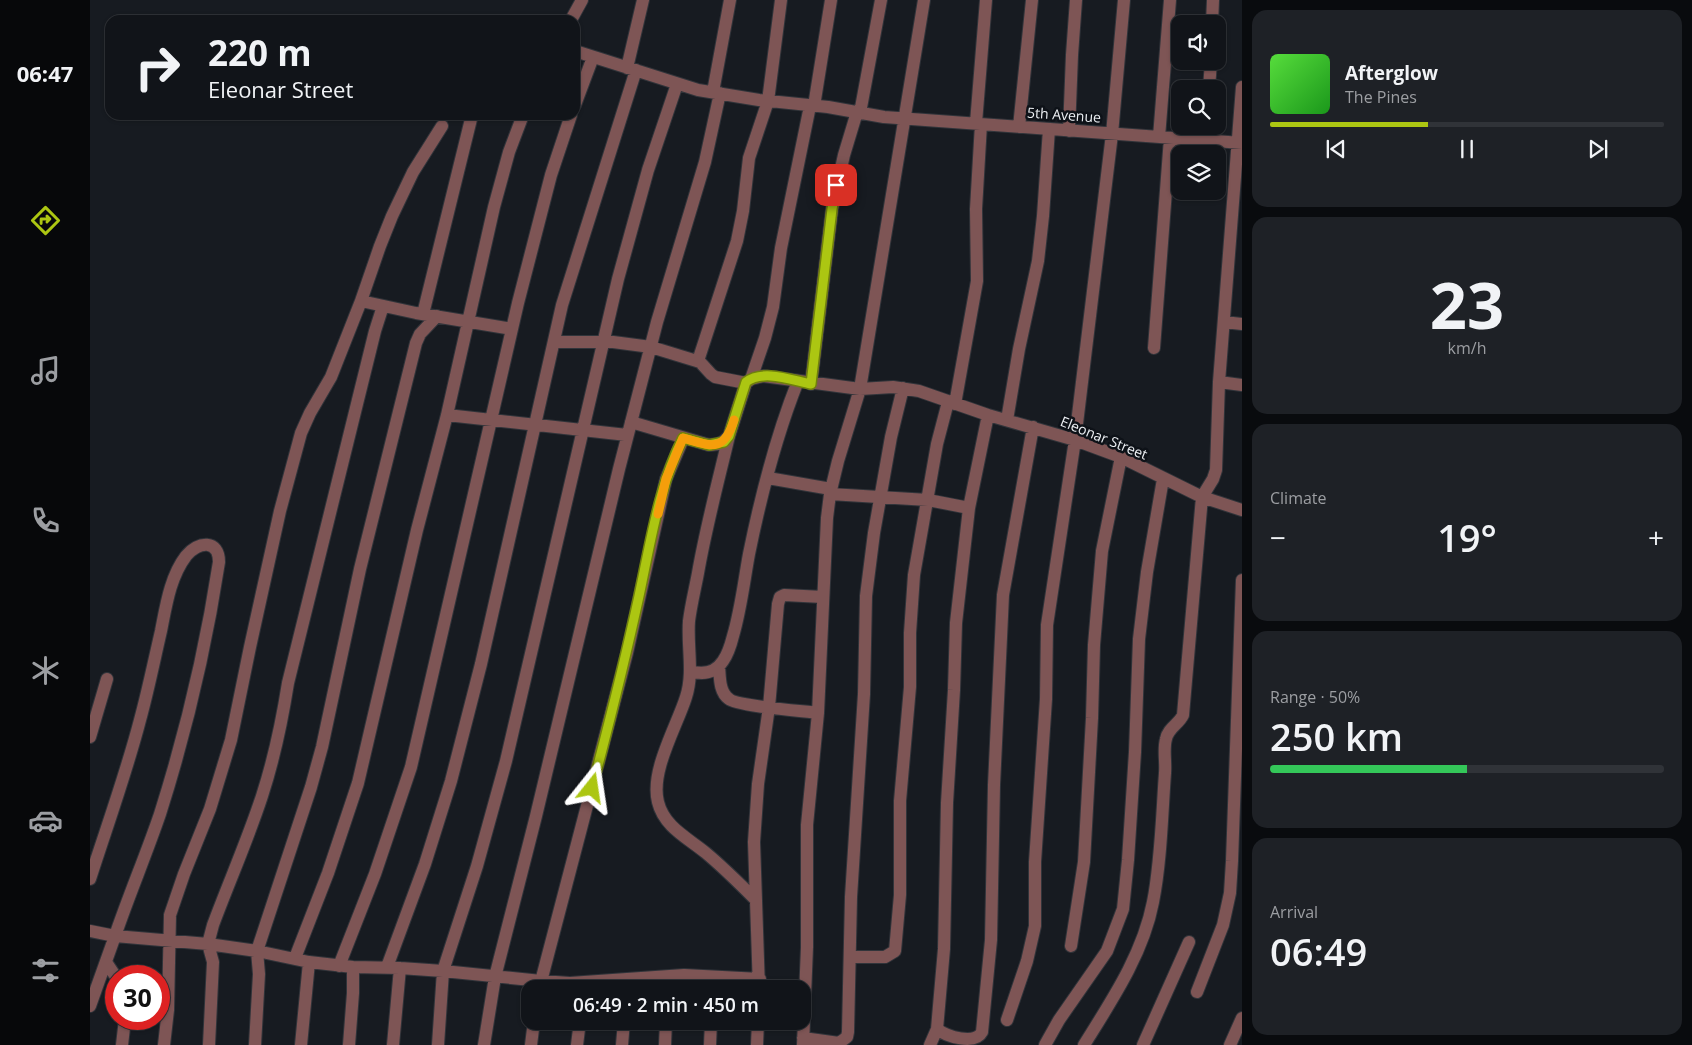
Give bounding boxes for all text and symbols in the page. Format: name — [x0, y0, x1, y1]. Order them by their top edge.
map controls — [1171, 15, 1226, 200]
button: sound — [1171, 15, 1226, 70]
text: 220 m — [208, 29, 312, 76]
icon: right — [125, 35, 190, 100]
text: 06:47 — [17, 58, 73, 88]
text: Afterglow — [1345, 60, 1438, 86]
text: Eleonar Street — [208, 74, 353, 104]
button: search — [1171, 80, 1226, 135]
text: The Pines — [1345, 86, 1417, 108]
street label: 5th Avenue — [1026, 102, 1102, 127]
icon: previous — [1322, 135, 1350, 163]
icon: pause — [1453, 135, 1481, 163]
icon: next — [1584, 135, 1612, 163]
button: layers — [1171, 145, 1226, 200]
pin — [815, 164, 857, 206]
icon: arrive — [822, 171, 850, 199]
icon: directions — [28, 203, 63, 238]
text: 23 — [1430, 260, 1504, 348]
text: km/h — [1448, 337, 1486, 359]
icon: music — [28, 353, 63, 388]
street label: Eleonar Street — [1058, 411, 1151, 464]
text: Climate — [1270, 487, 1327, 509]
icon: phone — [28, 503, 63, 538]
text: 19° — [1437, 511, 1497, 563]
text: − — [1270, 518, 1286, 556]
text: + — [1648, 518, 1664, 556]
icon: climate — [28, 653, 63, 688]
text: Range · 50% — [1270, 686, 1360, 708]
text: 250 km — [1270, 710, 1403, 762]
position arrow — [565, 761, 617, 813]
icon: car — [28, 803, 63, 838]
text: Arrival — [1270, 901, 1318, 923]
text: 06:49 — [1270, 925, 1367, 977]
icon: filters — [28, 953, 63, 988]
speed limit sign: 30 — [105, 965, 170, 1030]
text: 06:49 · 2 min · 450 m — [573, 992, 759, 1018]

